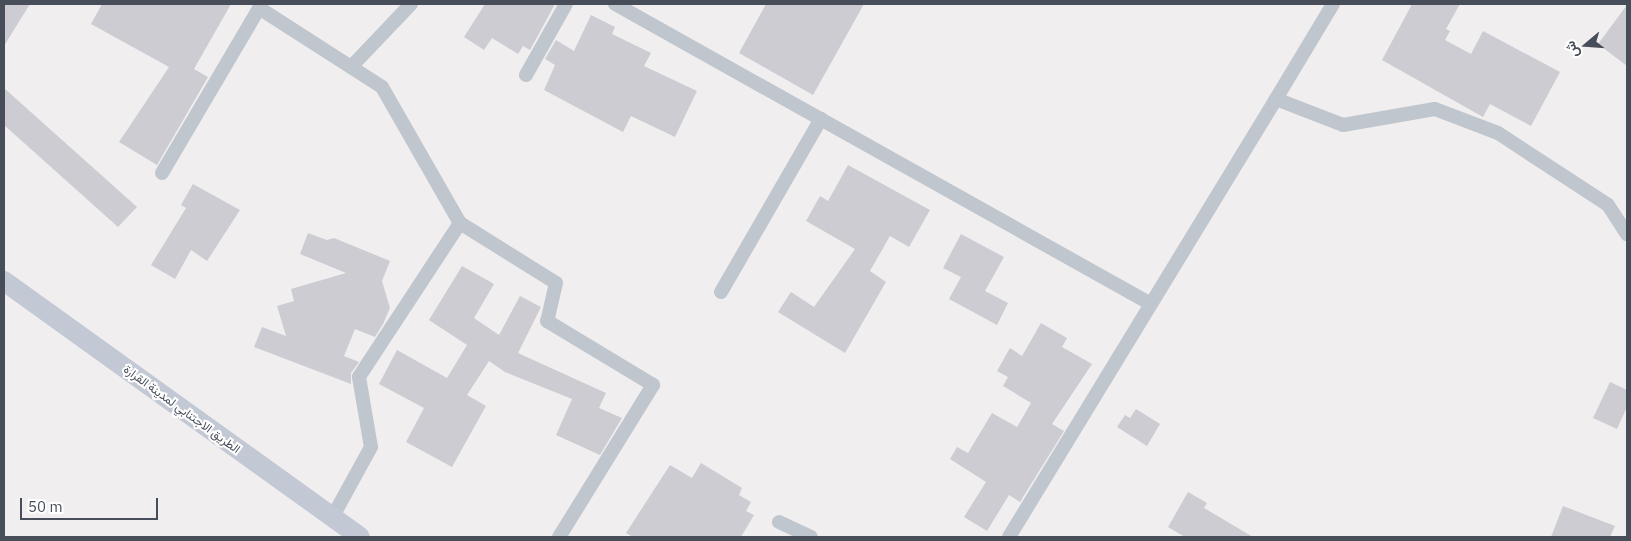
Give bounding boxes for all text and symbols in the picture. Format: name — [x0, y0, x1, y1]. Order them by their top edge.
north arrow — [1561, 20, 1611, 70]
text: ش — [1561, 39, 1583, 60]
street label: الطريق الاجتنابي لمدينة القرارة — [121, 362, 243, 456]
scale bar — [22, 488, 160, 520]
text: 50 m — [28, 497, 63, 516]

